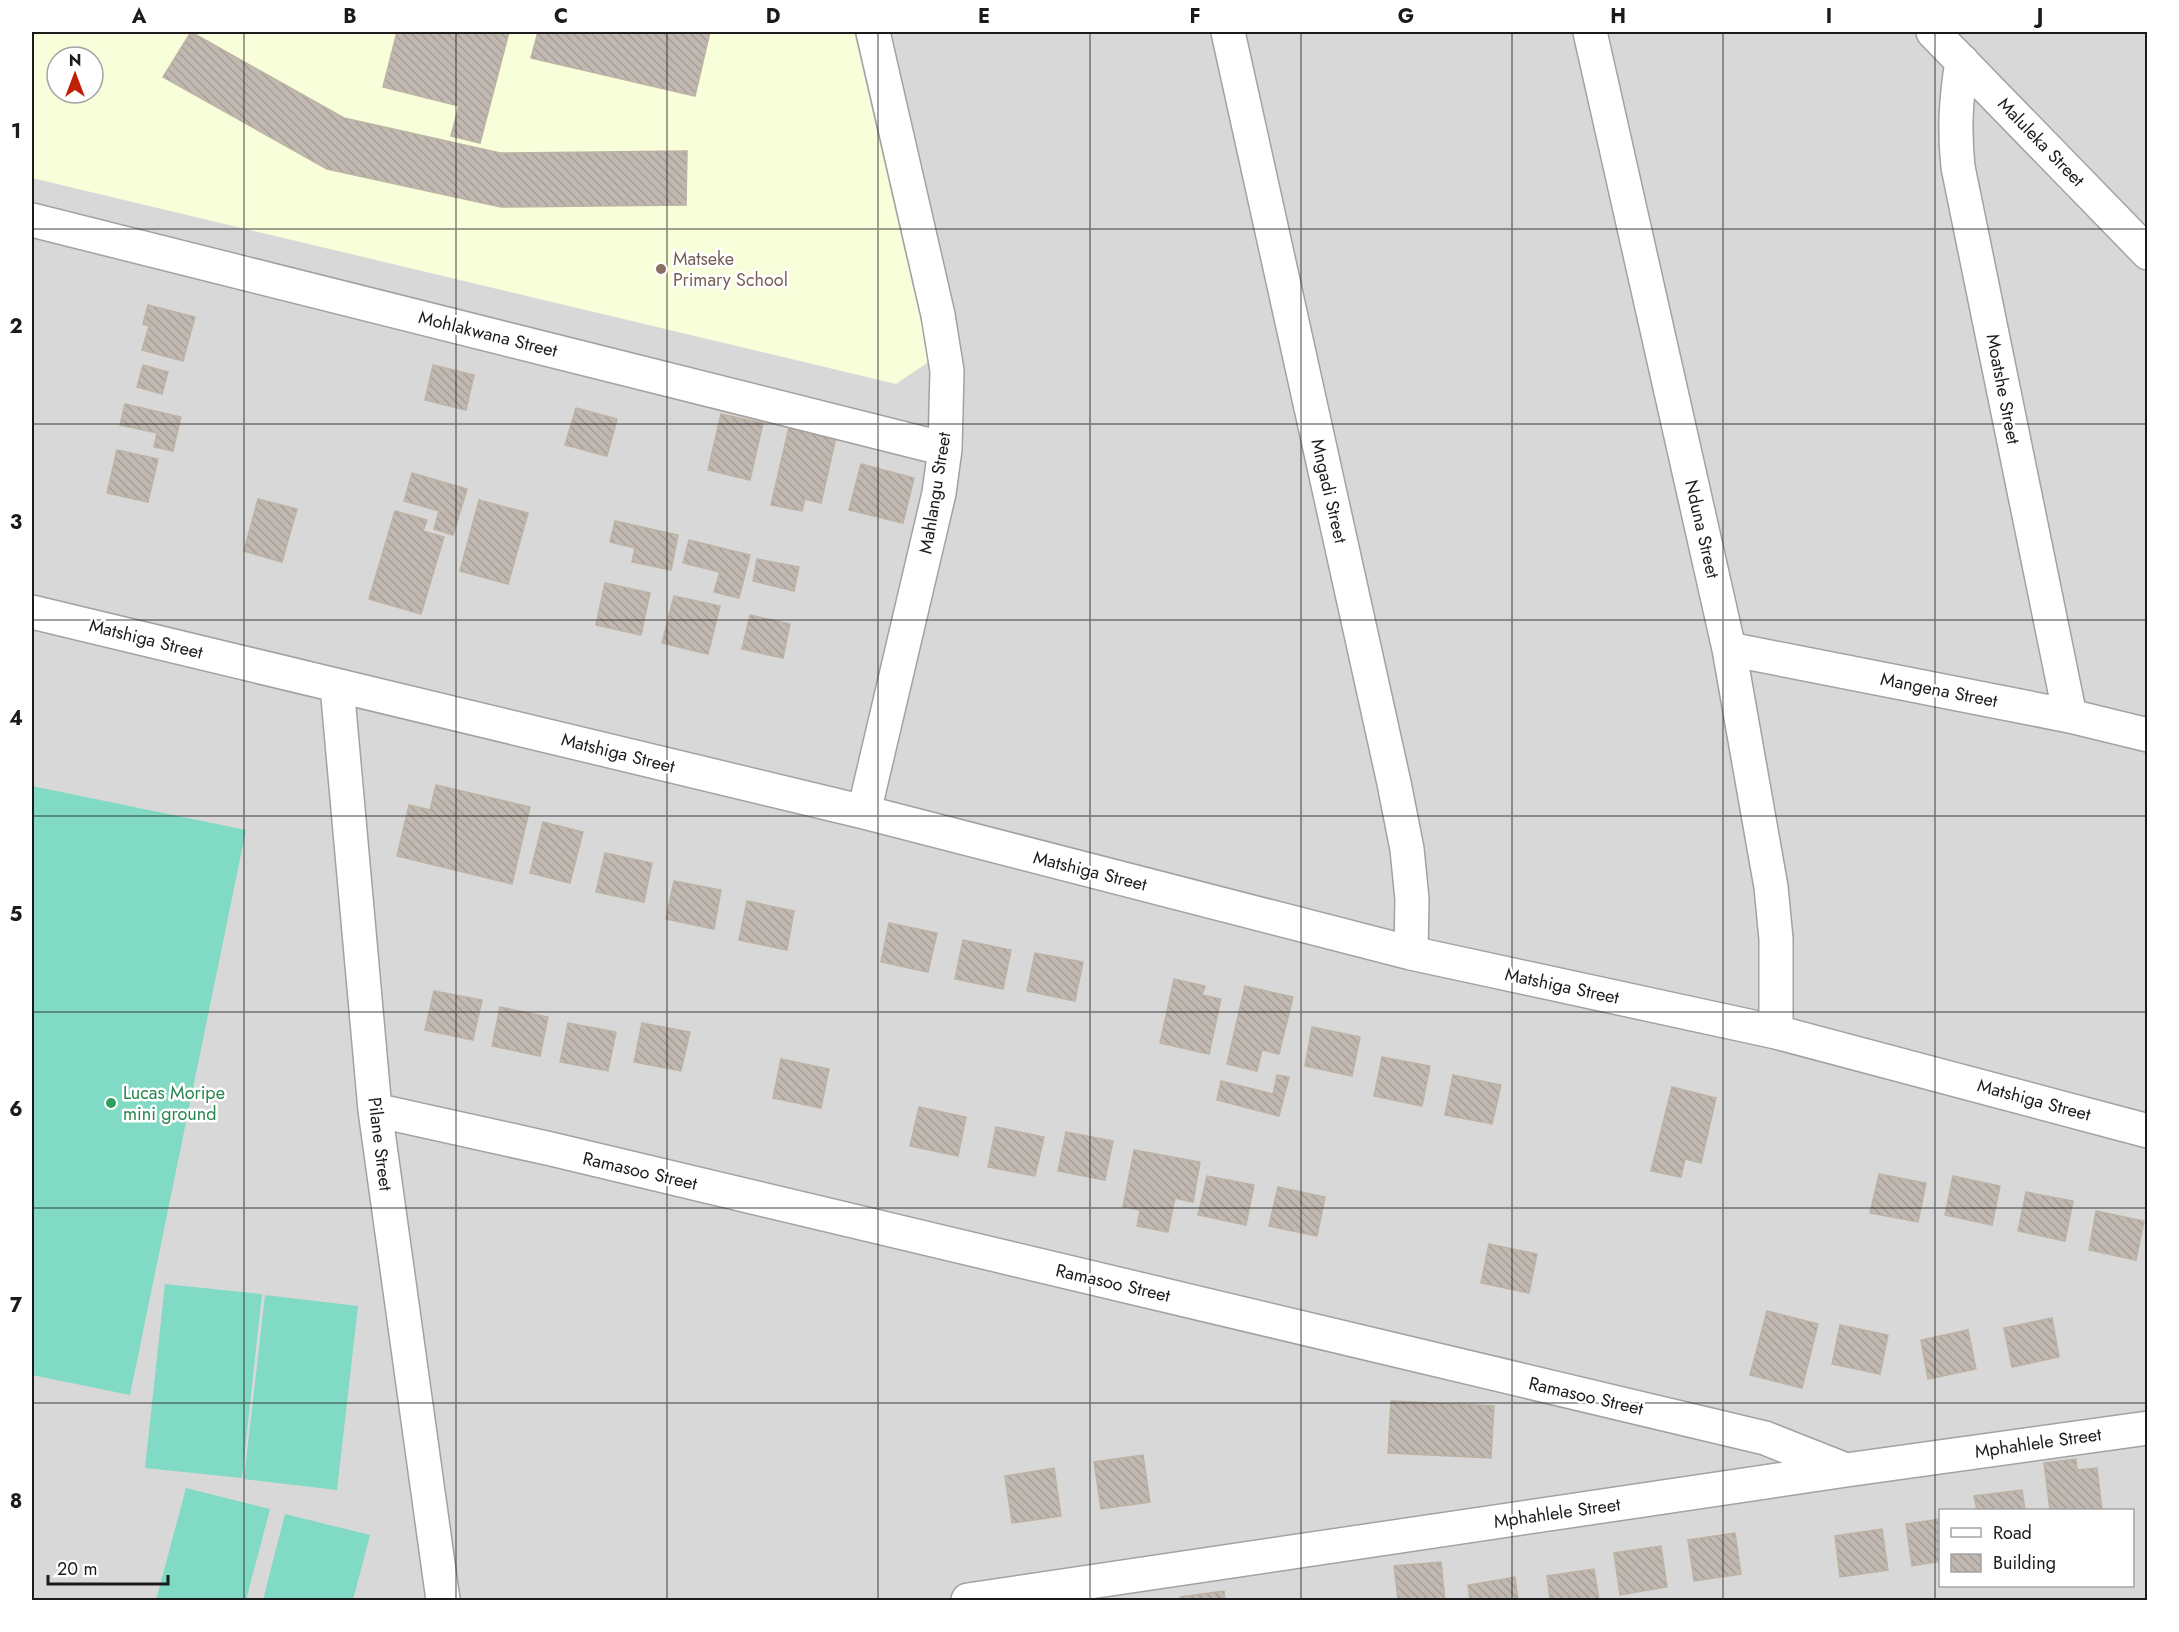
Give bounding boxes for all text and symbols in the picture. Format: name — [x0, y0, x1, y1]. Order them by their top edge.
text: A — [131, 2, 147, 31]
text: B — [343, 2, 357, 31]
text: C — [554, 2, 568, 31]
text: D — [766, 2, 780, 31]
text: E — [978, 2, 990, 31]
text: F — [1189, 2, 1201, 31]
text: G — [1398, 2, 1414, 31]
text: H — [1610, 2, 1626, 31]
text: I — [1826, 2, 1832, 31]
text: J — [2033, 2, 2043, 31]
north arrow — [45, 45, 105, 105]
text: N — [69, 49, 81, 72]
street label: Maluleka Street — [1992, 92, 2091, 193]
text: 1 — [11, 117, 21, 146]
place label: Matseke Primary School — [673, 246, 788, 293]
marker: Matseke Primary School — [654, 262, 668, 276]
street label: Mohlakwana Street — [416, 304, 561, 364]
text: 2 — [9, 312, 23, 341]
street label: Moatshe Street — [1980, 332, 2027, 447]
street label: Mahlangu Street — [913, 430, 958, 556]
street label: Mngadi Street — [1304, 436, 1354, 546]
street label: Nduna Street — [1678, 477, 1726, 581]
text: 3 — [10, 508, 22, 537]
street label: Matshiga Street — [86, 612, 206, 666]
street label: Mangena Street — [1878, 666, 2000, 714]
text: 4 — [9, 704, 23, 733]
street label: Matshiga Street — [558, 726, 678, 780]
street label: Matshiga Street — [1030, 844, 1150, 898]
text: 5 — [10, 900, 23, 929]
street label: Matshiga Street — [1502, 961, 1622, 1011]
street label: Matshiga Street — [1975, 1072, 2094, 1128]
place label: Lucas Moripe mini ground — [123, 1080, 225, 1127]
text: 6 — [9, 1095, 23, 1124]
marker: Lucas Moripe mini ground — [104, 1096, 118, 1110]
street label: Pilane Street — [361, 1096, 399, 1193]
street label: Ramasoo Street — [580, 1145, 700, 1197]
street label: Ramasoo Street — [1053, 1257, 1173, 1309]
text: 7 — [10, 1291, 23, 1320]
street label: Ramasoo Street — [1526, 1370, 1646, 1422]
street label: Mphahlele Street — [1973, 1421, 2104, 1465]
text: 8 — [10, 1487, 22, 1516]
street label: Mphahlele Street — [1492, 1491, 1623, 1535]
legend — [1939, 1509, 2134, 1587]
text: Road — [1993, 1520, 2032, 1546]
scale bar — [48, 1548, 168, 1586]
text: Building — [1993, 1550, 2056, 1576]
text: 20 m — [57, 1556, 97, 1582]

